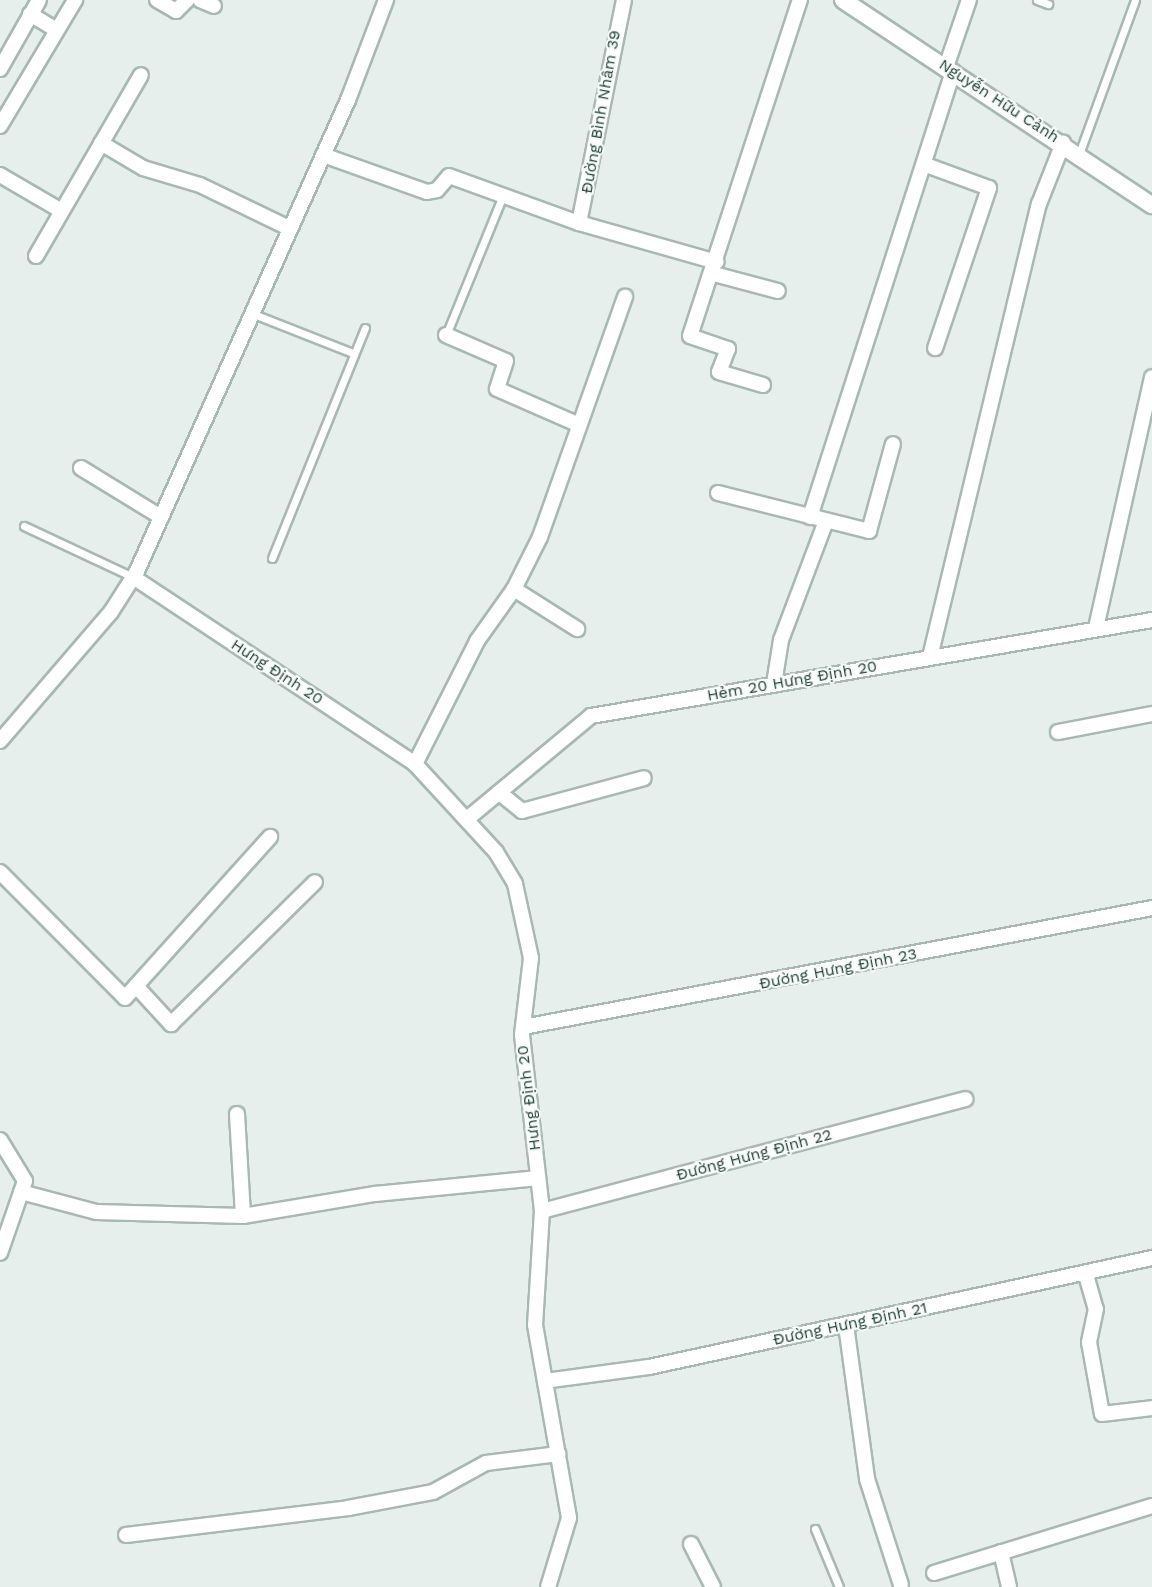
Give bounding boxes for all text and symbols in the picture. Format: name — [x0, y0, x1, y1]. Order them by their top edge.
street label: Đường Bình Nhâm 39 — [577, 29, 625, 195]
street label: Nguyễn Hữu Cảnh — [935, 55, 1063, 147]
street label: Hưng Định 20 — [227, 635, 327, 709]
street label: Hẻm 20 Hưng Định 20 — [706, 657, 878, 705]
street label: Đường Hưng Định 23 — [757, 944, 919, 994]
street label: Hưng Định 20 — [513, 1044, 545, 1152]
street label: Đường Hưng Định 22 — [674, 1125, 834, 1185]
street label: Đường Hưng Định 21 — [771, 1298, 929, 1350]

